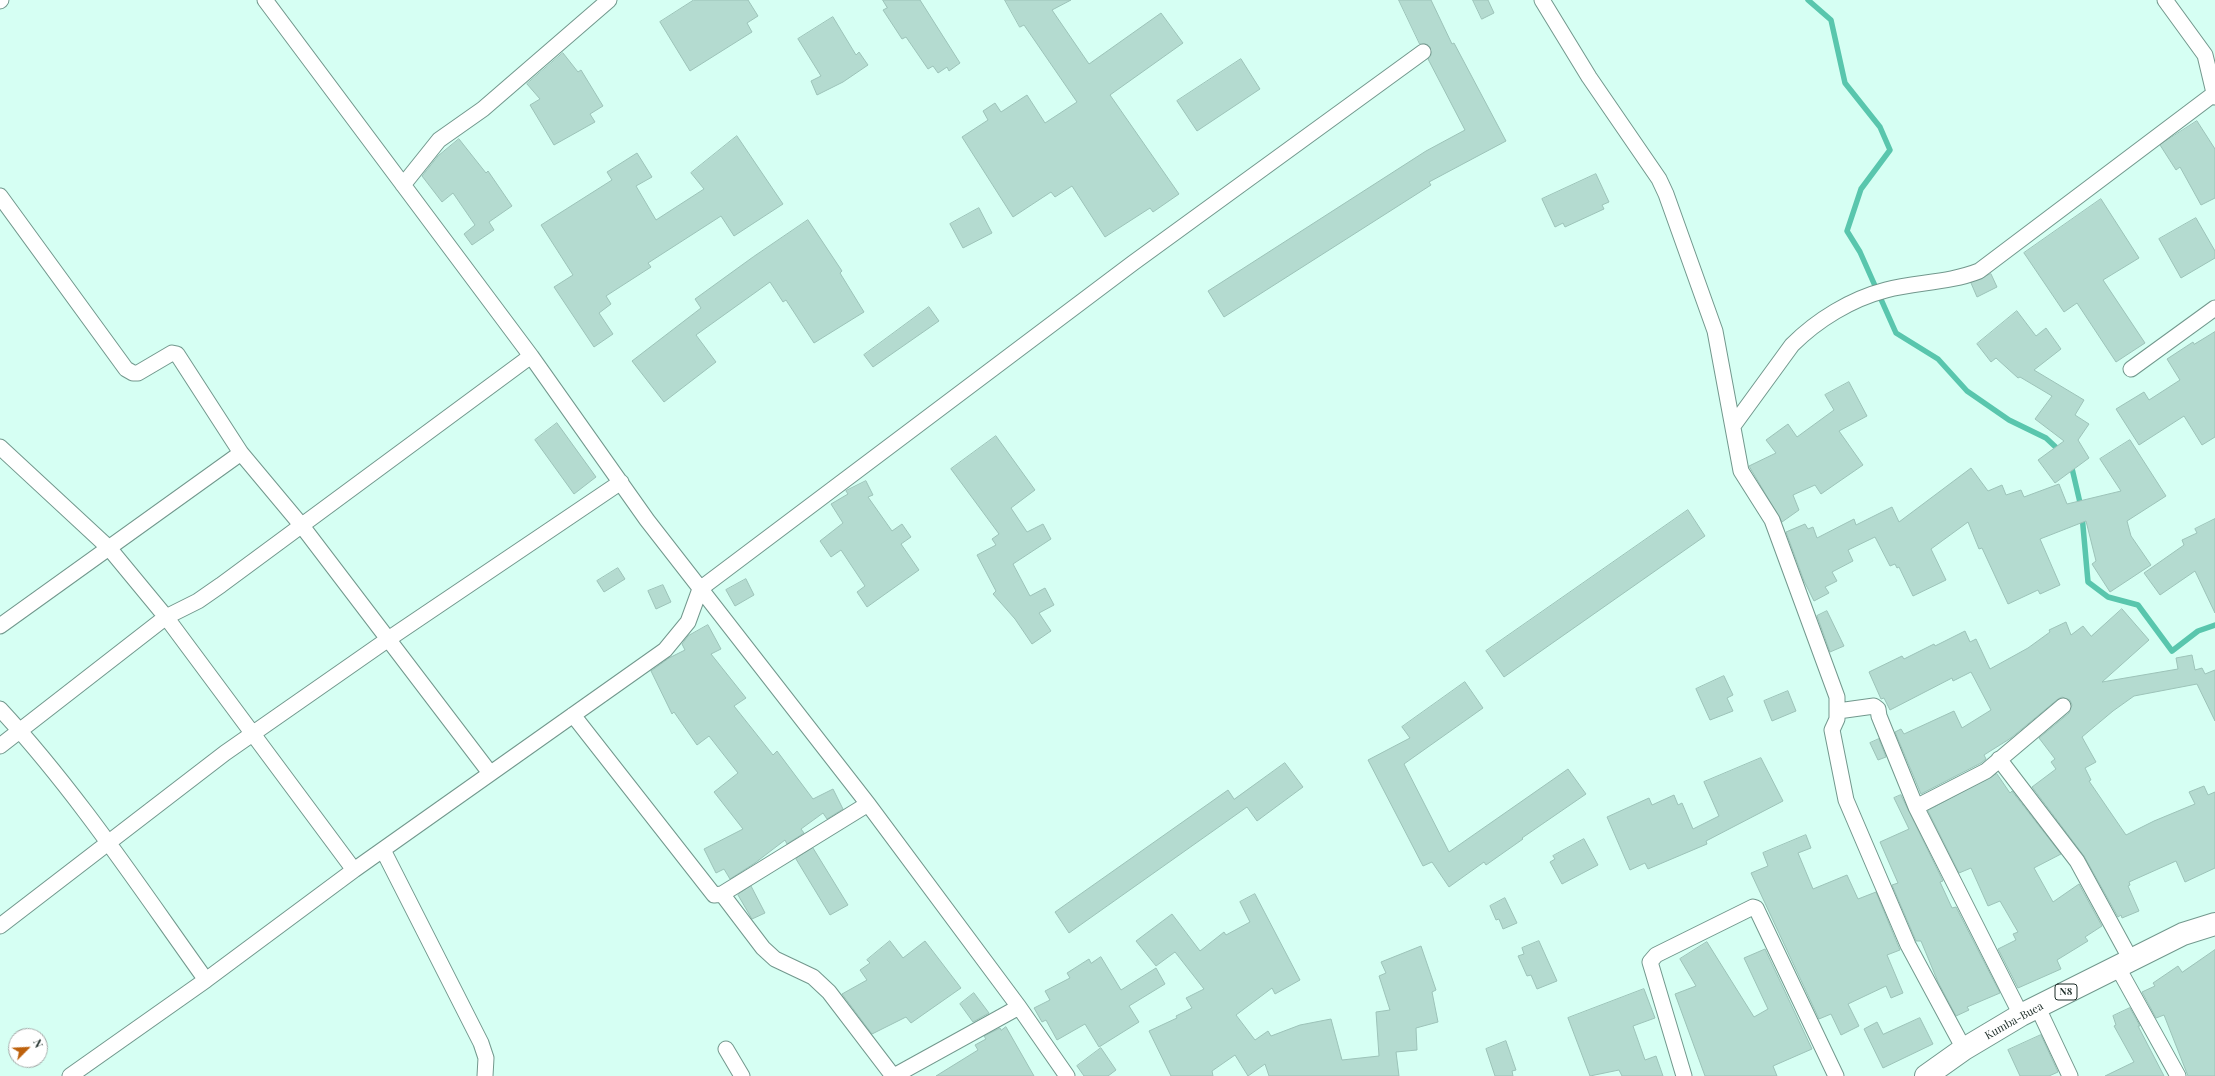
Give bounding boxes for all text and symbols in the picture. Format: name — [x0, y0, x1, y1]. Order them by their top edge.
road number: N8 — [2055, 984, 2077, 1000]
street label: Kumba-Buea — [1983, 1000, 2045, 1042]
north arrow — [8, 1028, 48, 1068]
text: N — [30, 1037, 47, 1050]

